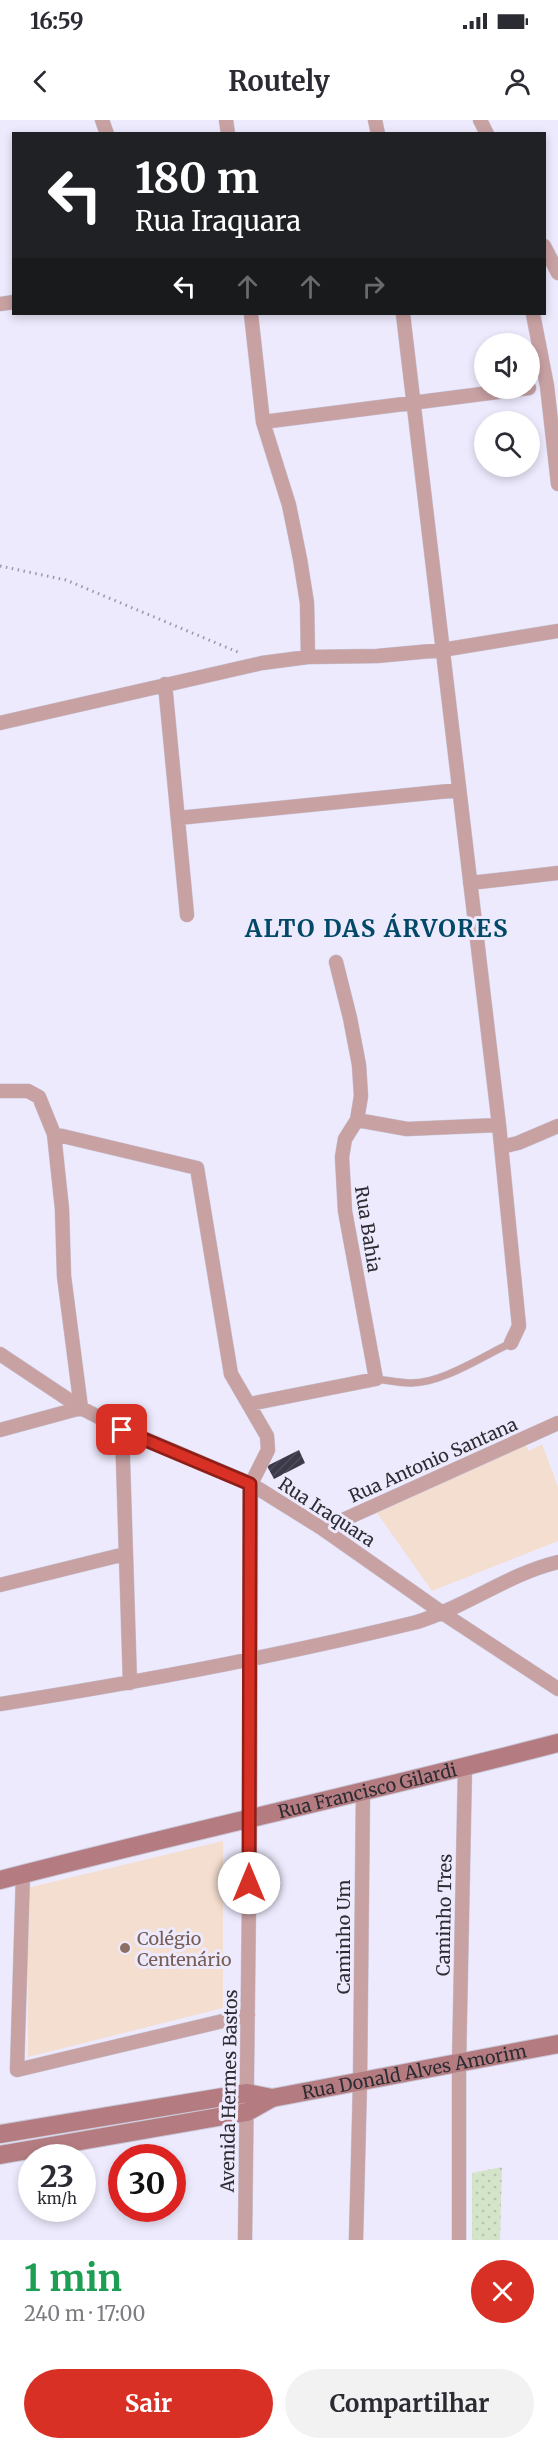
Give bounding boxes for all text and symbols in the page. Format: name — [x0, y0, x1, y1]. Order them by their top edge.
text: 16:59 — [30, 7, 84, 35]
text: Routely — [228, 64, 330, 98]
icon: back — [24, 65, 57, 98]
icon: person — [501, 65, 534, 98]
text: 180 m — [135, 152, 259, 204]
icon: left — [36, 156, 114, 234]
text: Rua Iraquara — [135, 204, 301, 238]
icon: left — [168, 270, 201, 303]
icon: ahead — [231, 270, 264, 303]
icon: ahead — [294, 270, 327, 303]
icon: right — [357, 270, 390, 303]
map controls — [474, 333, 540, 477]
button: sound — [474, 333, 540, 399]
button: search — [474, 411, 540, 477]
district label: ALTO DAS ÁRVORES — [244, 912, 509, 944]
street label: Rua Bahia — [350, 1184, 386, 1274]
pin — [96, 1404, 147, 1455]
street label: Rua Antonio Santana — [345, 1412, 521, 1508]
icon: arrive — [105, 1413, 138, 1446]
street label: Rua Iraquara — [274, 1472, 380, 1552]
street label: Rua Francisco Gilardi — [275, 1758, 459, 1823]
position arrow — [217, 1851, 281, 1915]
street label: Caminho Tres — [431, 1854, 457, 1976]
street label: Caminho Um — [332, 1880, 355, 1994]
place label: Colégio Centenário — [137, 1927, 232, 1971]
marker: Colégio Centenário — [118, 1941, 132, 1955]
street label: Avenida Hermes Bastos — [216, 1989, 242, 2194]
street label: Rua Donald Alves Amorim — [300, 2039, 529, 2104]
speed limit sign: 30 — [108, 2144, 186, 2222]
text: 23 — [40, 2157, 74, 2195]
text: km/h — [37, 2189, 77, 2208]
text: 1 min — [24, 2256, 122, 2301]
button: close — [471, 2260, 534, 2323]
text: 240 m · 17:00 — [24, 2301, 146, 2326]
button: Sair — [24, 2369, 273, 2438]
button: Compartilhar — [285, 2369, 534, 2438]

